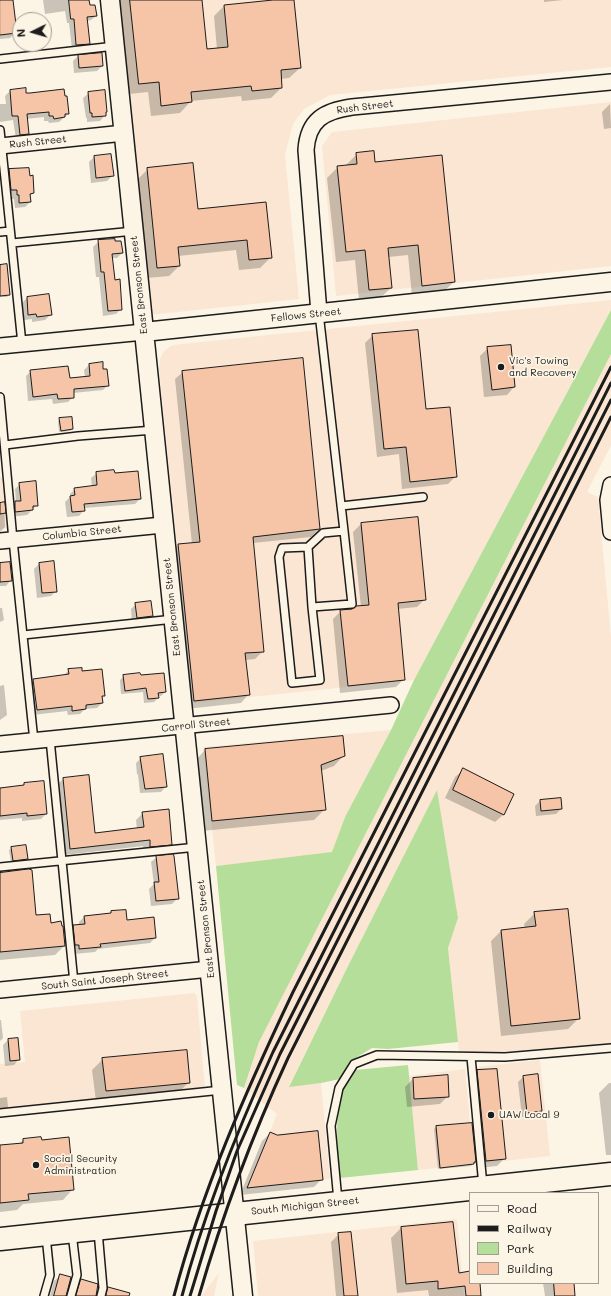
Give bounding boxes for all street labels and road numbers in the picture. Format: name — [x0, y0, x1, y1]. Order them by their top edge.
street label: Rush Street — [336, 98, 394, 116]
street label: Rush Street — [9, 133, 67, 151]
street label: East Bronson Street — [128, 235, 150, 335]
street label: Fellows Street — [270, 305, 342, 325]
street label: Columbia Street — [42, 523, 122, 543]
street label: East Bronson Street — [161, 557, 183, 657]
street label: Carroll Street — [161, 715, 231, 735]
street label: East Bronson Street — [195, 879, 217, 979]
street label: South Saint Joseph Street — [41, 967, 169, 993]
street label: South Michigan Street — [250, 1194, 360, 1218]

